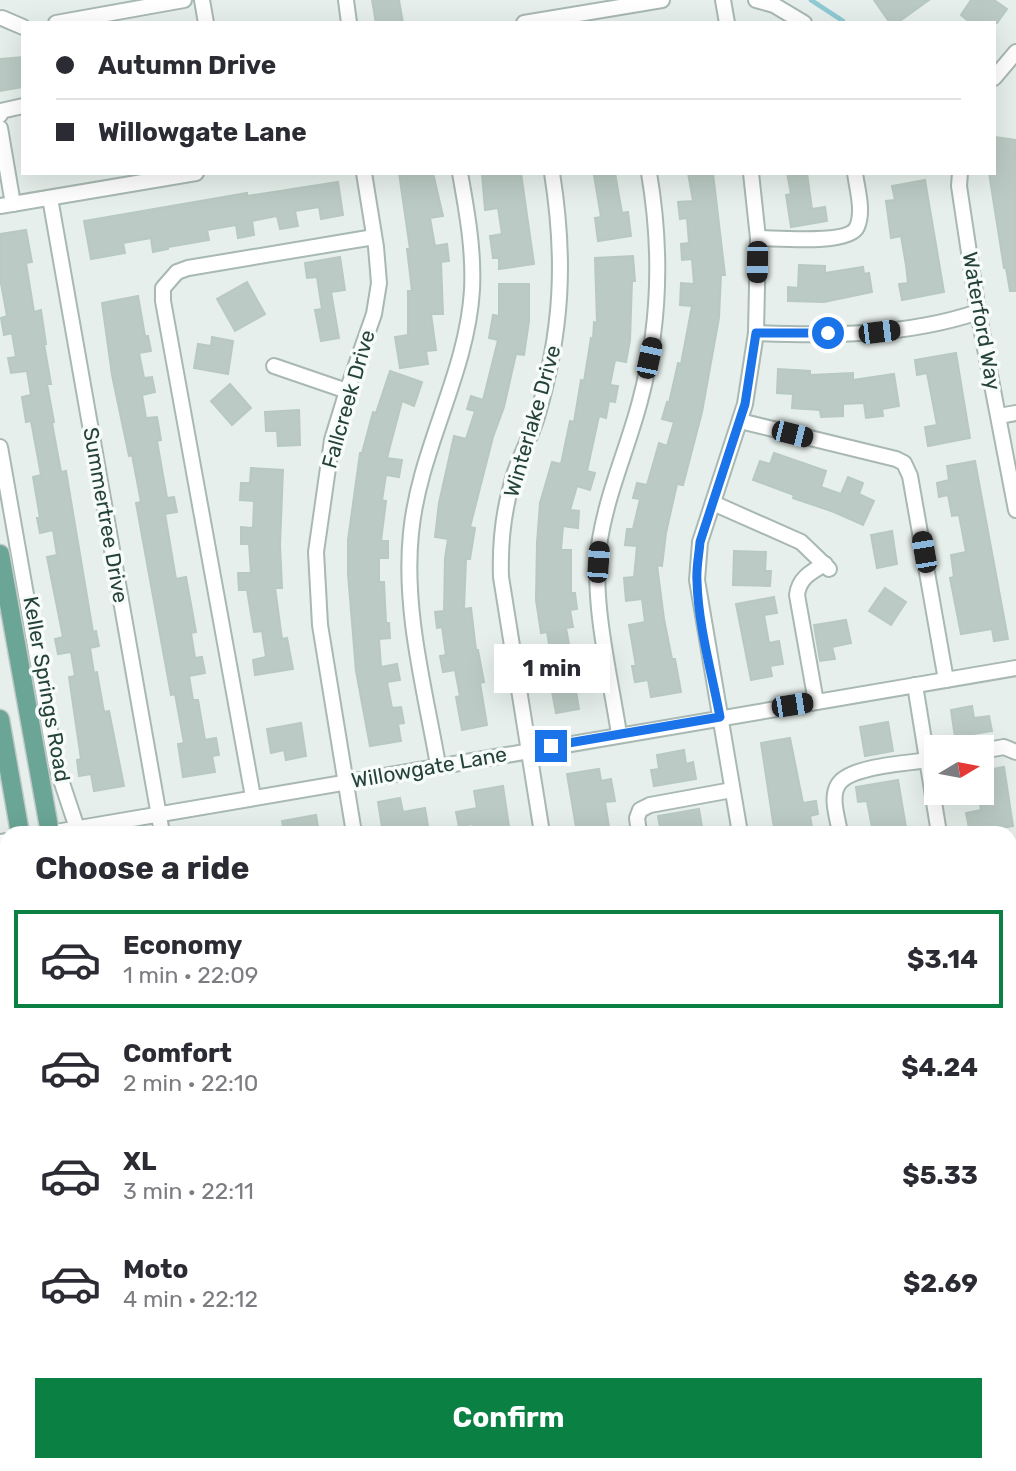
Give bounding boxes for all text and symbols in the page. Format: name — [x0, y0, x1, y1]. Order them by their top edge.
text: Autumn Drive — [98, 50, 276, 81]
text: Willowgate Lane — [98, 117, 307, 148]
car — [747, 241, 768, 283]
street label: Waterford Way — [958, 250, 1007, 393]
route start — [812, 317, 844, 349]
car — [857, 319, 902, 345]
street label: Fallcreek Drive — [316, 327, 380, 471]
car — [635, 335, 664, 381]
street label: Winterlake Drive — [498, 342, 566, 500]
car — [770, 419, 815, 449]
street label: Summertree Drive — [78, 425, 134, 605]
car — [911, 529, 938, 575]
car — [587, 540, 610, 584]
street label: Keller Springs Road — [18, 594, 76, 784]
callout: 1 min — [493, 644, 609, 694]
text: 1 min — [523, 654, 581, 682]
car — [770, 691, 815, 719]
route end — [535, 730, 567, 762]
north arrow — [924, 735, 994, 805]
map controls — [924, 735, 994, 805]
street label: Willowgate Lane — [349, 741, 509, 793]
text: Choose a ride — [35, 849, 249, 887]
icon: car — [39, 928, 102, 991]
text: Economy — [123, 930, 242, 961]
text: $3.14 — [907, 944, 978, 975]
text: 1 min · 22:09 — [123, 961, 258, 989]
icon: car — [39, 1036, 102, 1099]
text: Comfort — [123, 1038, 232, 1069]
text: $4.24 — [901, 1052, 978, 1083]
text: 2 min · 22:10 — [123, 1069, 258, 1097]
icon: car — [39, 1144, 102, 1207]
text: XL — [123, 1146, 156, 1177]
text: $5.33 — [902, 1160, 978, 1191]
text: 3 min · 22:11 — [123, 1177, 254, 1205]
icon: car — [39, 1252, 102, 1315]
text: Moto — [123, 1254, 188, 1285]
text: $2.69 — [903, 1268, 978, 1299]
text: 4 min · 22:12 — [123, 1285, 258, 1313]
button: Confirm — [35, 1378, 982, 1458]

